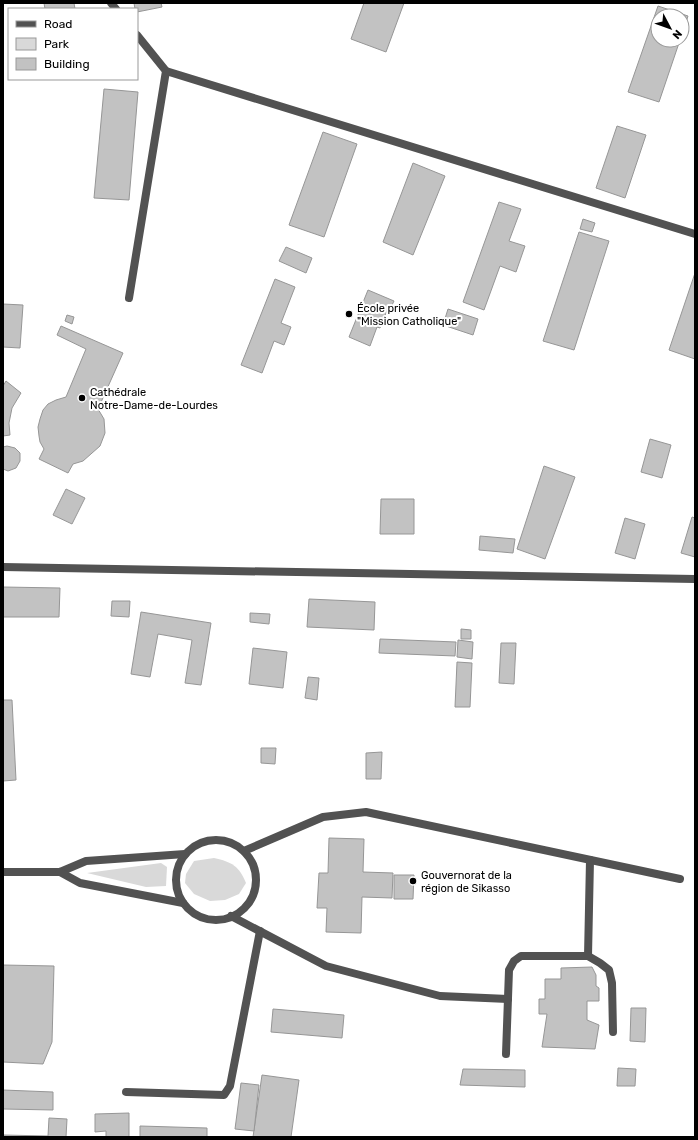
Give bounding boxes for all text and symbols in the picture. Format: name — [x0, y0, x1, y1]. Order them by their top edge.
legend — [8, 8, 138, 80]
north arrow — [650, 8, 690, 48]
text: Road — [44, 17, 72, 31]
text: N — [670, 27, 685, 42]
text: Park — [44, 37, 70, 51]
text: Building — [44, 57, 90, 71]
place label: École privée "Mission Catholique" — [357, 302, 461, 328]
marker: École privée "Mission Catholique" — [344, 309, 354, 319]
place label: Cathédrale Notre-Dame-de-Lourdes — [90, 386, 218, 412]
marker: Cathédrale Notre-Dame-de-Lourdes — [77, 393, 87, 403]
place label: Gouvernorat de la région de Sikasso — [421, 869, 512, 895]
marker: Gouvernorat de la région de Sikasso — [408, 876, 418, 886]

